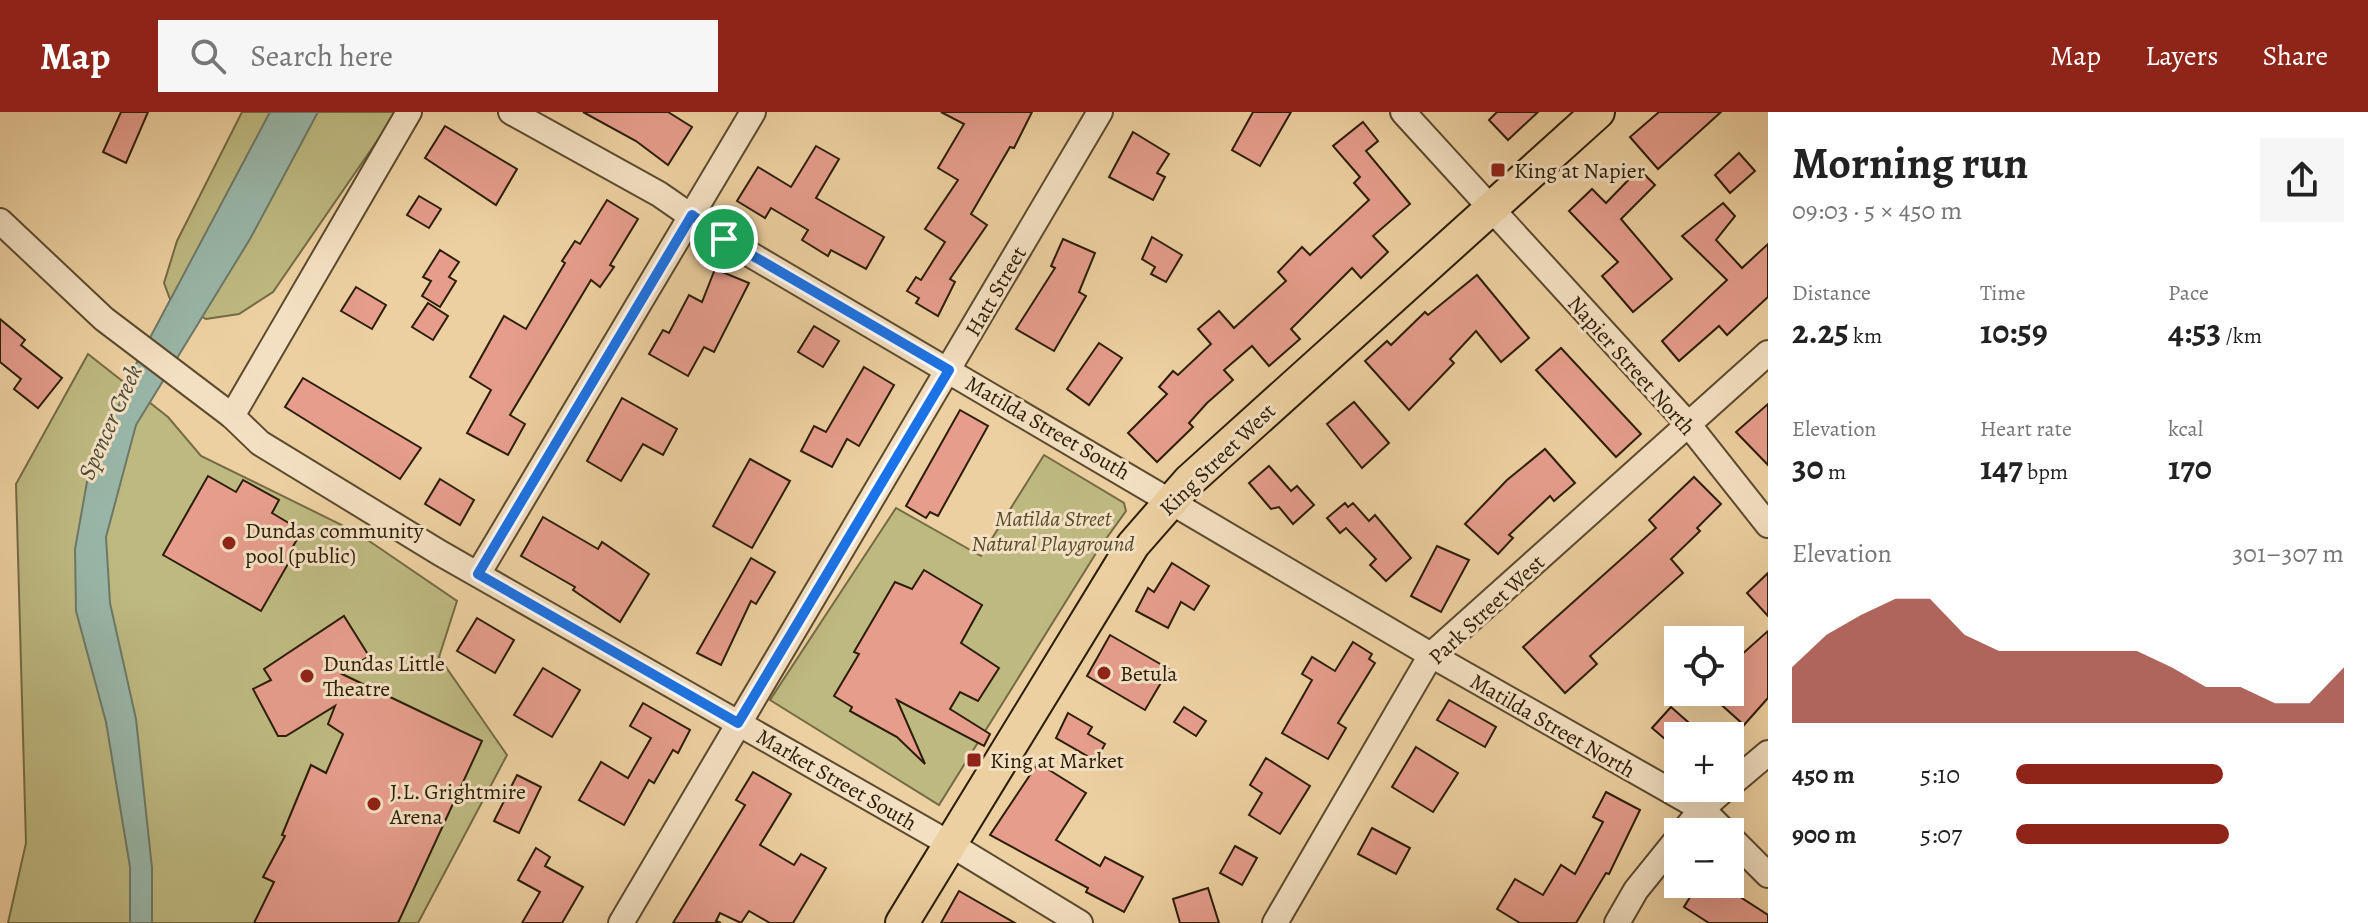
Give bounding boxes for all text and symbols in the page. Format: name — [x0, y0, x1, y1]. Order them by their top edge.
search box — [158, 20, 718, 92]
text: Map — [40, 30, 110, 82]
icon: search — [186, 34, 230, 78]
text: Search here — [250, 36, 393, 76]
text: Map — [2050, 37, 2101, 75]
text: Layers — [2145, 37, 2218, 75]
text: Share — [2262, 37, 2328, 75]
text: Morning run — [1792, 133, 2028, 193]
button: share — [2260, 138, 2344, 222]
place label: King at Napier — [1514, 156, 1645, 186]
marker: King at Napier — [1489, 161, 1507, 179]
text: 09:03 · 5 × 450 m — [1792, 193, 1962, 228]
pin — [690, 205, 758, 273]
icon: arrive — [702, 217, 746, 261]
street label: Hatt Street — [958, 241, 1034, 342]
text: Distance — [1792, 278, 1871, 308]
text: Time — [1980, 278, 2026, 308]
text: Pace — [2168, 278, 2209, 308]
street label: Napier Street North — [1560, 289, 1702, 442]
text: 2.25 — [1792, 308, 1849, 355]
text: 10:59 — [1980, 308, 2048, 355]
text: 4:53 — [2168, 308, 2221, 355]
text: km — [1849, 321, 1882, 351]
text: /km — [2221, 321, 2262, 351]
water label: Spencer Creek — [70, 359, 150, 485]
street label: Matilda Street South — [960, 369, 1136, 487]
street label: King Street West — [1153, 397, 1282, 523]
text: Elevation — [1792, 414, 1876, 444]
text: Heart rate — [1980, 414, 2072, 444]
text: kcal — [2168, 414, 2203, 444]
text: 30 — [1792, 444, 1824, 491]
text: 147 — [1980, 444, 2023, 491]
text: 170 — [2168, 444, 2212, 491]
text: m — [1824, 457, 1846, 487]
text: bpm — [2023, 457, 2068, 487]
park label: Matilda Street Natural Playground — [972, 504, 1135, 559]
place label: Dundas community pool (public) — [245, 516, 424, 571]
marker: Dundas community pool (public) — [220, 534, 238, 552]
text: Elevation — [1792, 536, 1892, 571]
text: 301–307 m — [2232, 536, 2344, 571]
street label: Park Street West — [1422, 548, 1551, 671]
map controls — [1664, 626, 1744, 898]
button: locate — [1664, 626, 1744, 706]
place label: Dundas Little Theatre — [323, 649, 445, 704]
place label: Betula — [1120, 659, 1178, 689]
marker: Betula — [1095, 664, 1113, 682]
street label: Matilda Street North — [1464, 666, 1641, 786]
marker: Dundas Little Theatre — [298, 667, 316, 685]
street label: Market Street South — [751, 722, 922, 838]
button: + — [1664, 722, 1744, 802]
place label: King at Market — [990, 746, 1124, 776]
marker: King at Market — [965, 751, 983, 769]
text: 450 m — [1792, 757, 1855, 792]
text: 5:10 — [1920, 757, 1960, 792]
place label: J.L. Grightmire Arena — [389, 777, 526, 832]
marker: J.L. Grightmire Arena — [365, 795, 383, 813]
text: 900 m — [1792, 817, 1857, 852]
text: 5:07 — [1920, 817, 1962, 852]
button: − — [1664, 818, 1744, 898]

